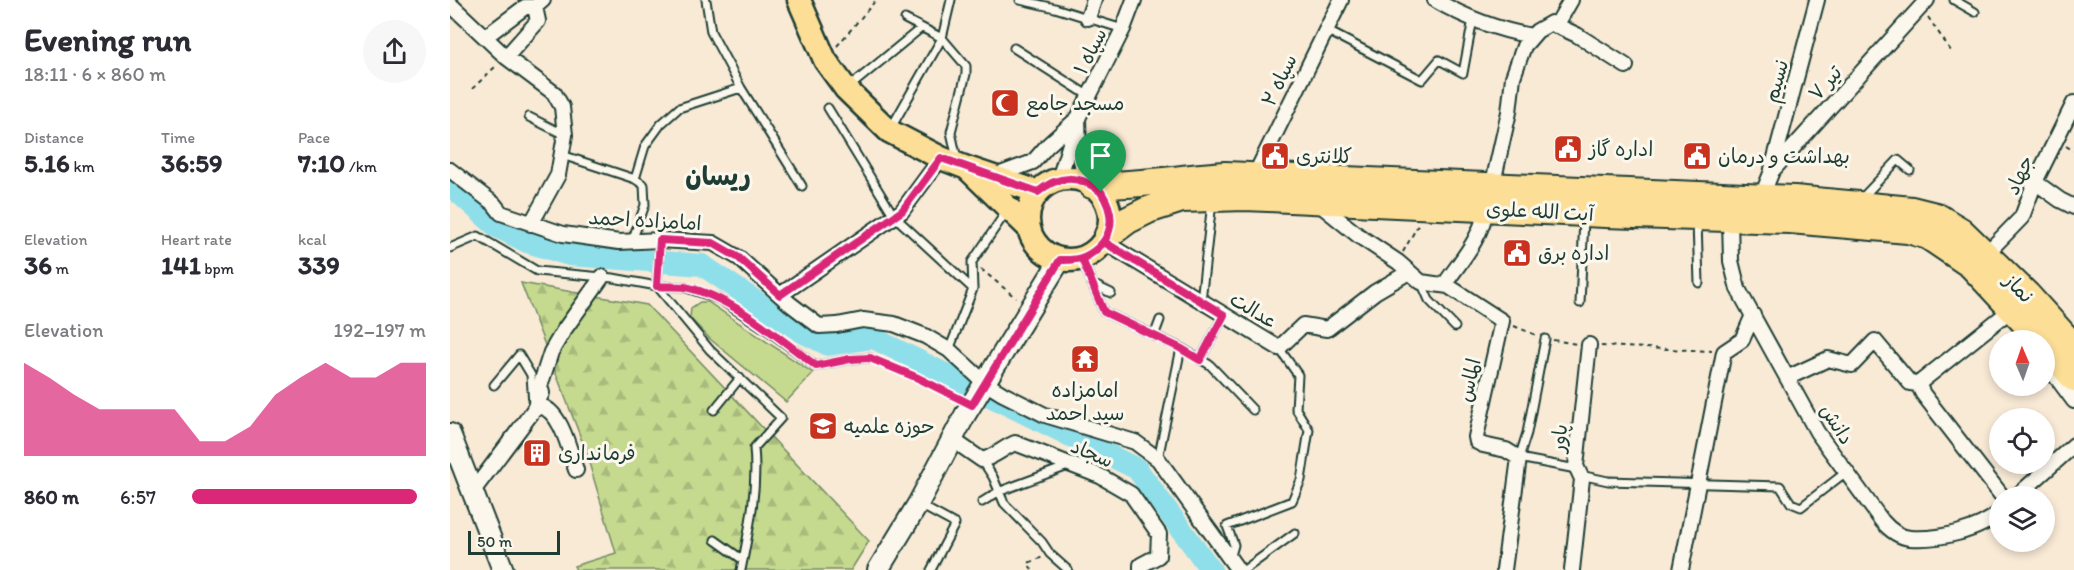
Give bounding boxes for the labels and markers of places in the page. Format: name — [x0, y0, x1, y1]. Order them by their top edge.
mosque icon: مسجد جامع — [989, 87, 1021, 119]
place label: مسجد جامع — [1026, 91, 1124, 118]
pin — [1075, 130, 1126, 192]
public building icon: اداره گاز — [1552, 133, 1584, 165]
place label: اداره گاز — [1587, 137, 1653, 161]
public building icon: کلانتری — [1259, 140, 1291, 172]
public building icon: بهداشت و درمان — [1681, 140, 1713, 172]
place label: کلانتری — [1296, 144, 1352, 168]
place label: بهداشت و درمان — [1718, 144, 1850, 168]
public building icon: اداره برق — [1501, 237, 1533, 269]
place label: اداره برق — [1538, 241, 1609, 265]
temple icon: امامزاده سید احمد — [1069, 343, 1101, 375]
place label: امامزاده سید احمد — [1046, 378, 1124, 425]
school or university icon: حوزه علمیه — [807, 410, 839, 442]
place label: حوزه علمیه — [844, 414, 935, 438]
building icon: فرمانداری — [521, 437, 553, 469]
place label: فرمانداری — [558, 441, 636, 465]

